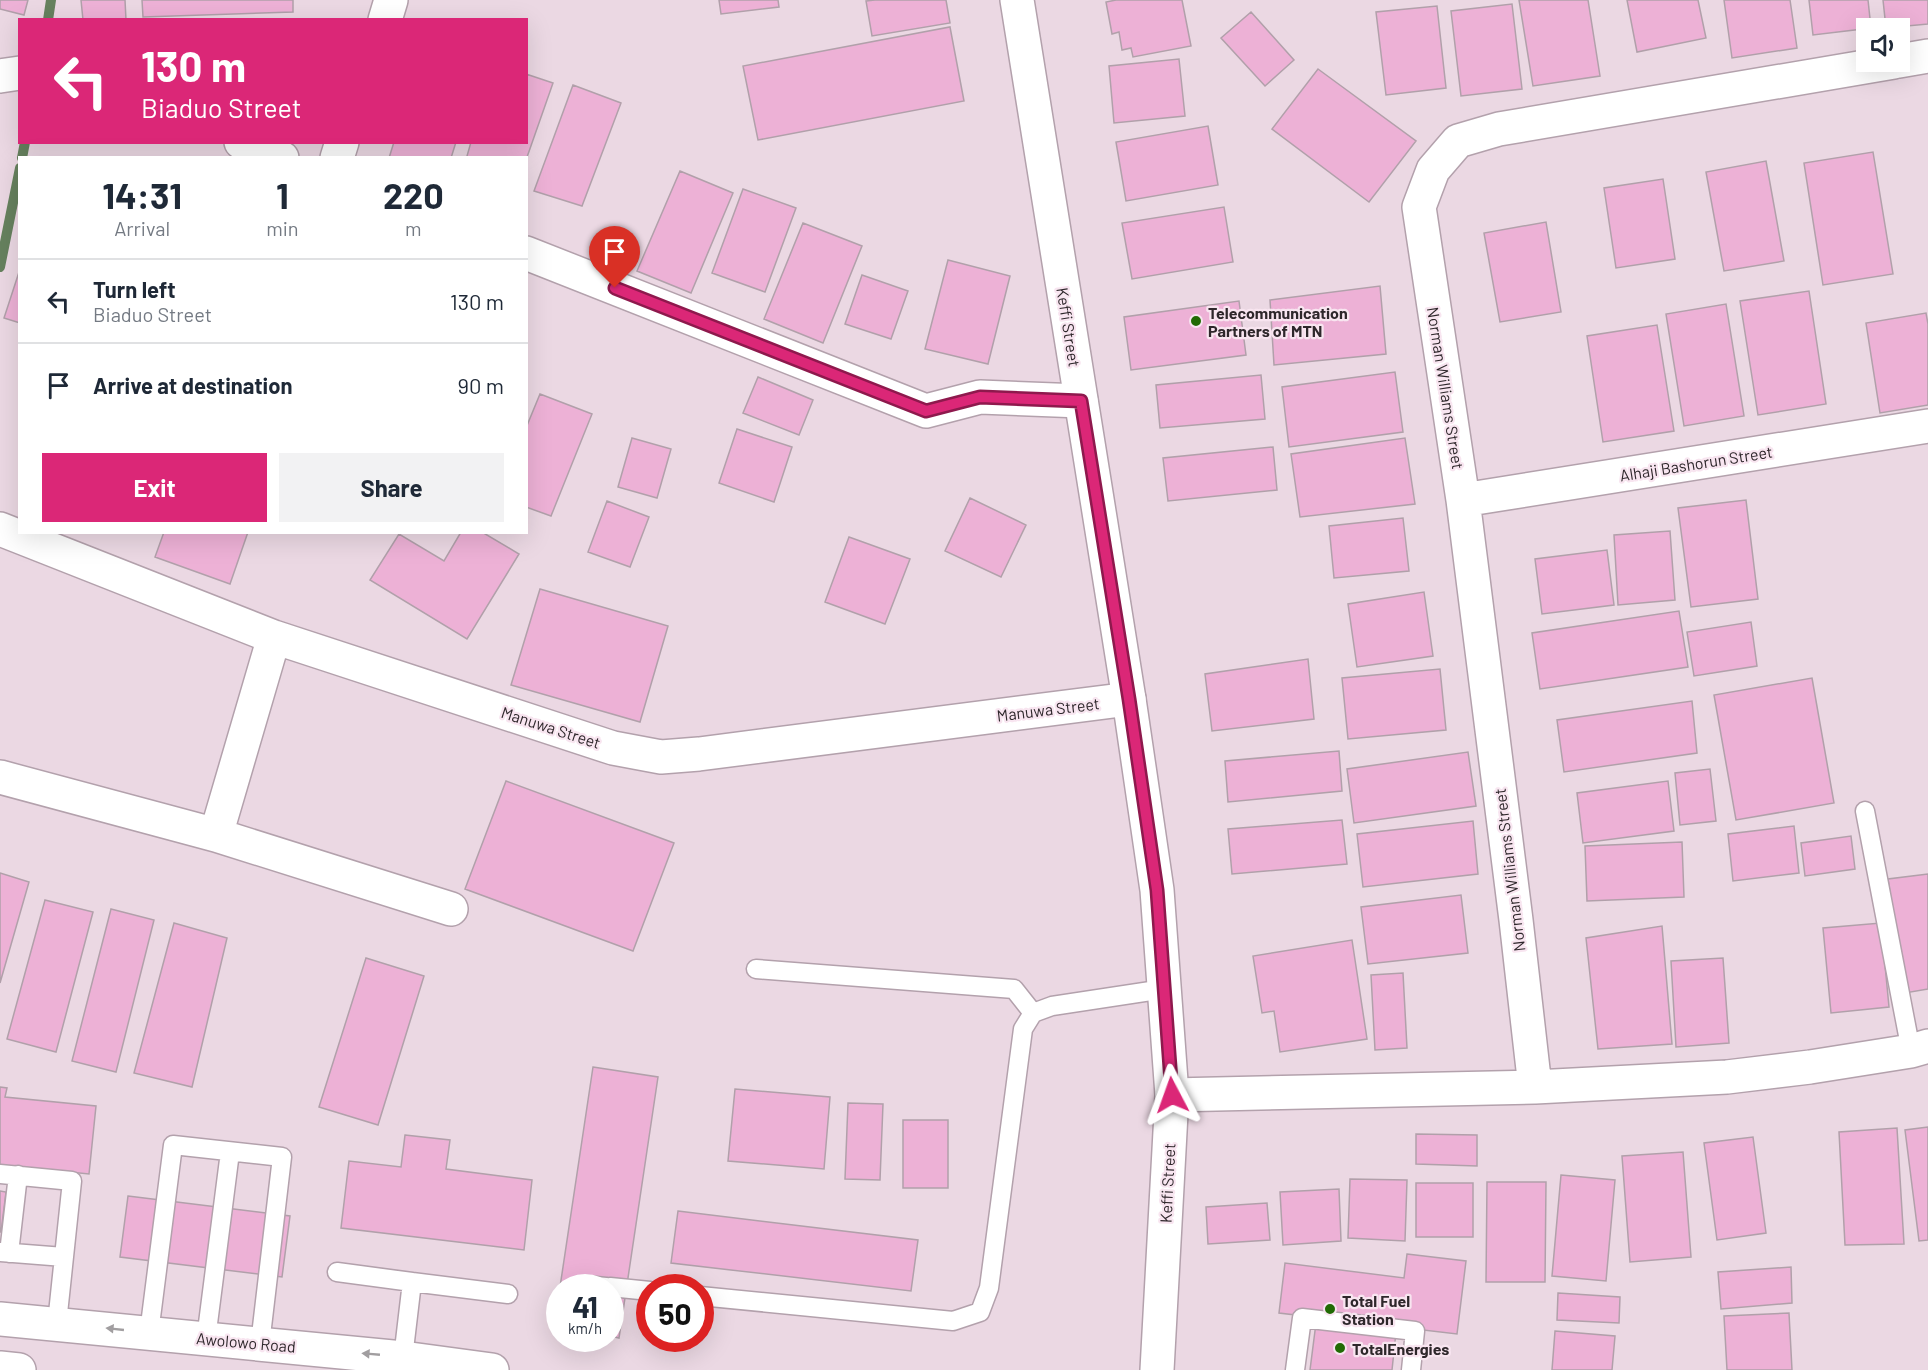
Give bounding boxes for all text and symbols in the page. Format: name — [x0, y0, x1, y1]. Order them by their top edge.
map controls — [1856, 18, 1910, 72]
button: sound — [1856, 18, 1910, 72]
text: 130 m — [141, 40, 246, 90]
icon: left — [42, 42, 120, 120]
text: Biaduo Street — [141, 91, 302, 123]
text: 14:31 — [102, 173, 182, 216]
text: 1 — [276, 173, 289, 216]
text: 220 — [383, 173, 444, 216]
text: Arrival — [114, 216, 170, 240]
text: min — [266, 216, 299, 240]
text: m — [405, 216, 422, 240]
pin — [589, 226, 640, 288]
icon: arrive — [598, 235, 631, 268]
text: Turn left — [93, 276, 176, 302]
icon: left — [42, 285, 75, 318]
street label: Keffi Street — [1053, 286, 1085, 368]
text: 130 m — [450, 288, 504, 314]
text: Biaduo Street — [93, 302, 212, 326]
place label: Telecommunication Partners of MTN — [1208, 303, 1348, 340]
street label: Norman Williams Street — [1424, 305, 1468, 471]
marker: Telecommunication Partners of MTN — [1189, 314, 1203, 328]
icon: arrive — [42, 369, 75, 402]
text: Arrive at destination — [93, 372, 292, 398]
text: 90 m — [458, 372, 504, 398]
street label: Alhaji Bashorun Street — [1618, 442, 1774, 484]
button: Exit — [42, 453, 267, 522]
button: Share — [279, 453, 504, 522]
street label: Manuwa Street — [996, 693, 1100, 725]
street label: Manuwa Street — [499, 702, 603, 752]
street label: Norman Williams Street — [1490, 787, 1528, 953]
position arrow — [1140, 1063, 1204, 1127]
street label: Keffi Street — [1155, 1143, 1179, 1223]
speed limit sign: 50 — [636, 1274, 714, 1352]
text: 41 — [572, 1288, 598, 1324]
place label: Total Fuel Station — [1342, 1291, 1410, 1328]
marker: Total Fuel Station — [1323, 1302, 1337, 1316]
text: km/h — [568, 1319, 602, 1337]
one-way arrow — [105, 1324, 124, 1334]
street label: Awolowo Road — [195, 1328, 297, 1356]
place label: TotalEnergies — [1352, 1339, 1449, 1358]
marker: TotalEnergies — [1333, 1341, 1347, 1355]
one-way arrow — [362, 1349, 381, 1359]

